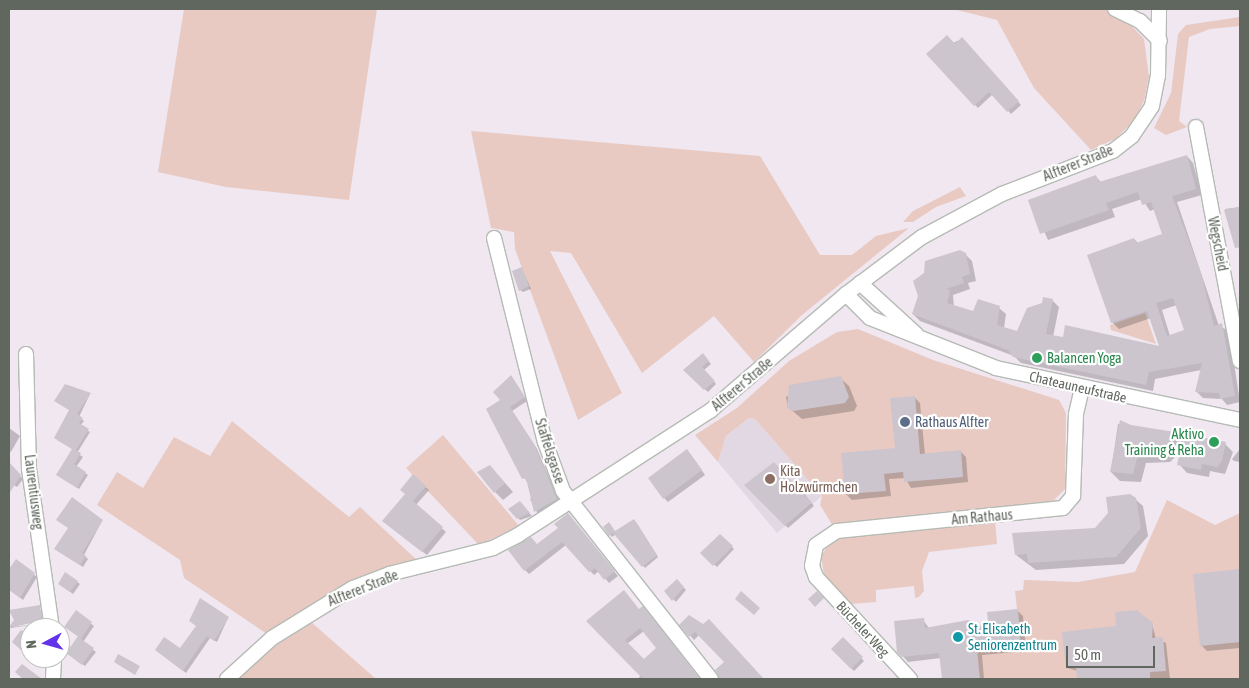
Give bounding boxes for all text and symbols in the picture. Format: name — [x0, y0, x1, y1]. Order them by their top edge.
street label: Alfterer Straße — [1040, 141, 1116, 185]
street label: Wegscheid — [1204, 215, 1232, 273]
place label: Balancen Yoga — [1047, 350, 1122, 366]
marker: Balancen Yoga — [1031, 352, 1043, 364]
street label: Alfterer Straße — [708, 354, 776, 414]
street label: Chateauneufstraße — [1028, 368, 1128, 406]
place label: Rathaus Alfter — [915, 414, 988, 430]
street label: Staffelsgasse — [532, 416, 568, 486]
marker: Rathaus Alfter — [899, 416, 911, 428]
place label: Aktivo Training & Reha — [1125, 426, 1204, 458]
marker: Aktivo Training & Reha — [1208, 436, 1220, 448]
street label: Laurentiusweg — [21, 453, 47, 531]
place label: Kita Holzwürmchen — [780, 463, 858, 496]
marker: Kita Holzwürmchen — [764, 473, 776, 485]
street label: Am Rathaus — [951, 506, 1013, 528]
street label: Alfterer Straße — [325, 566, 401, 610]
street label: Bücheler Weg — [833, 598, 893, 660]
north arrow — [20, 618, 70, 668]
place label: St. Elisabeth Seniorenzentrum — [968, 621, 1057, 654]
marker: St. Elisabeth Seniorenzentrum — [952, 631, 964, 643]
scale bar — [1069, 636, 1158, 668]
text: N — [23, 640, 39, 649]
text: 50 m — [1074, 646, 1101, 663]

